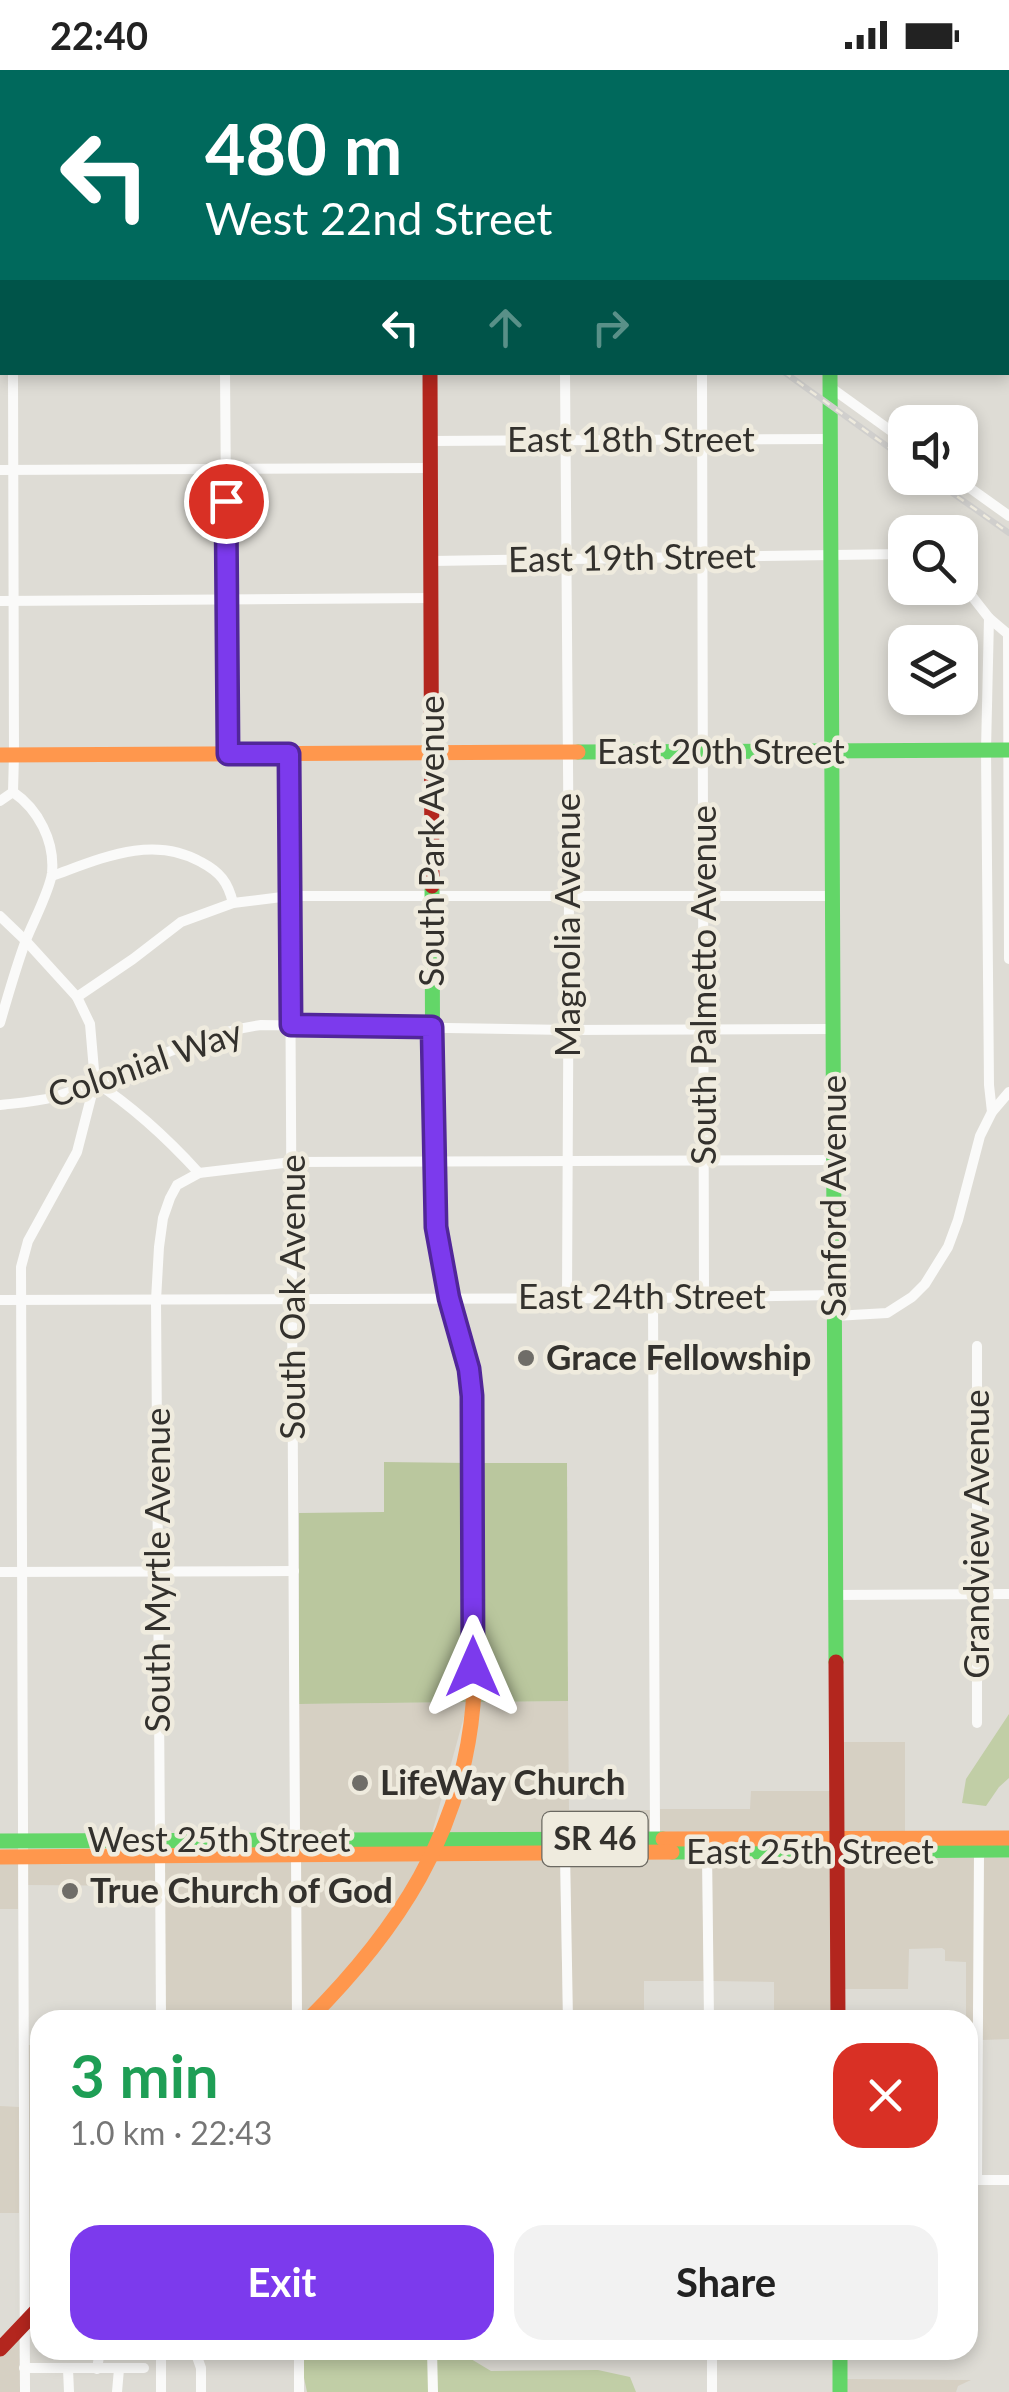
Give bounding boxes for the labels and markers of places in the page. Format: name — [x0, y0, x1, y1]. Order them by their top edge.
pin — [184, 459, 269, 544]
place label: Grace Fellowship — [546, 1335, 811, 1377]
marker: Grace Fellowship — [515, 1347, 537, 1369]
place label: LifeWay Church — [380, 1760, 625, 1802]
marker: LifeWay Church — [349, 1772, 371, 1794]
place label: True Church of God — [90, 1868, 393, 1910]
marker: True Church of God — [59, 1880, 81, 1902]

